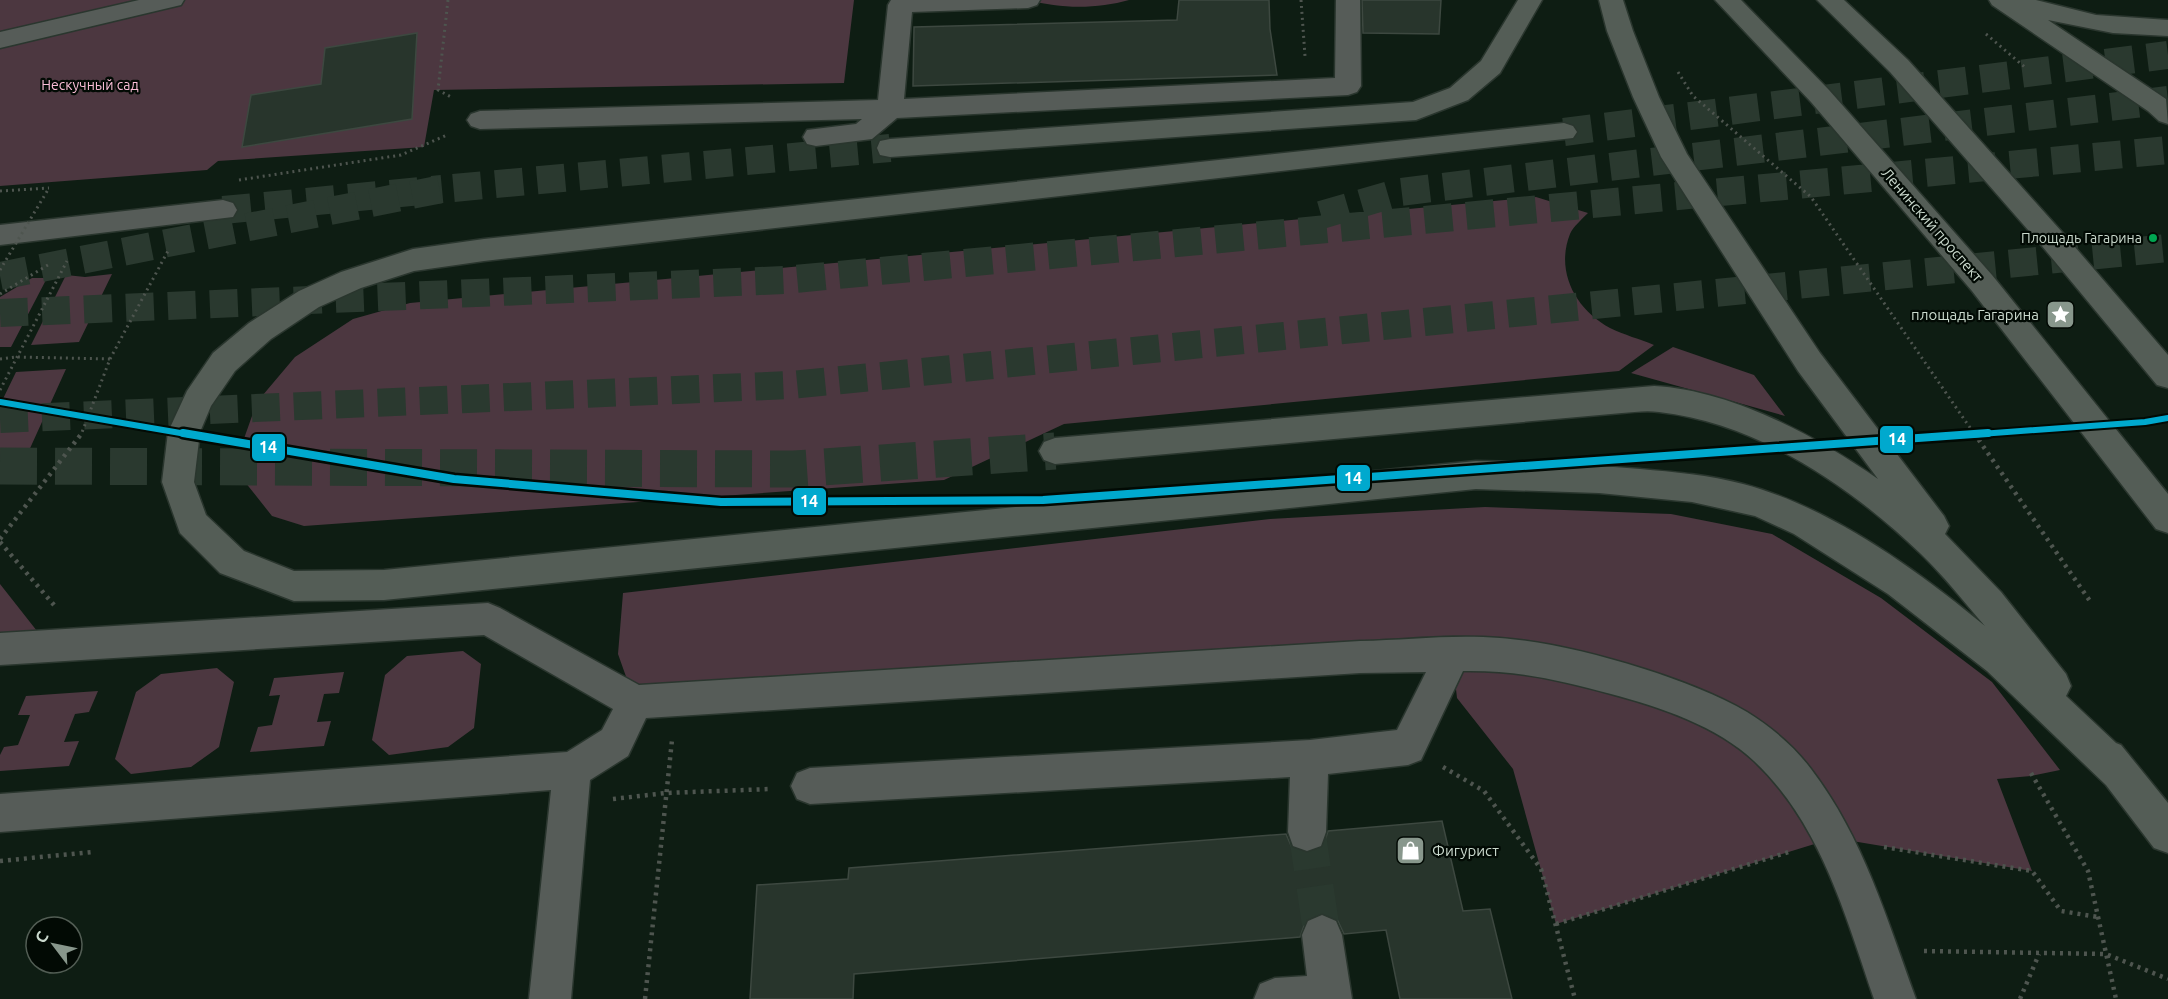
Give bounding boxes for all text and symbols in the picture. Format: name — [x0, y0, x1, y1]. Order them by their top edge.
park label: Нескучный сад — [41, 77, 139, 93]
street label: Ленинский проспект — [1878, 164, 1987, 285]
place label: Площадь Гагарина — [2021, 230, 2142, 246]
marker: Площадь Гагарина — [2147, 232, 2159, 244]
place icon: площадь Гагарина — [2044, 299, 2076, 331]
place label: площадь Гагарина — [1911, 306, 2039, 323]
line badge: 14 — [1879, 425, 1914, 454]
text: 14 — [1888, 430, 1906, 448]
line badge: 14 — [251, 433, 286, 462]
text: 14 — [259, 438, 277, 456]
line badge: 14 — [1336, 464, 1371, 492]
text: 14 — [1344, 469, 1362, 487]
line badge: 14 — [792, 487, 827, 516]
text: 14 — [800, 492, 818, 510]
shop icon: Фигурист — [1395, 835, 1427, 867]
place label: Фигурист — [1432, 842, 1499, 859]
north arrow — [24, 915, 84, 975]
text: С — [31, 928, 52, 946]

